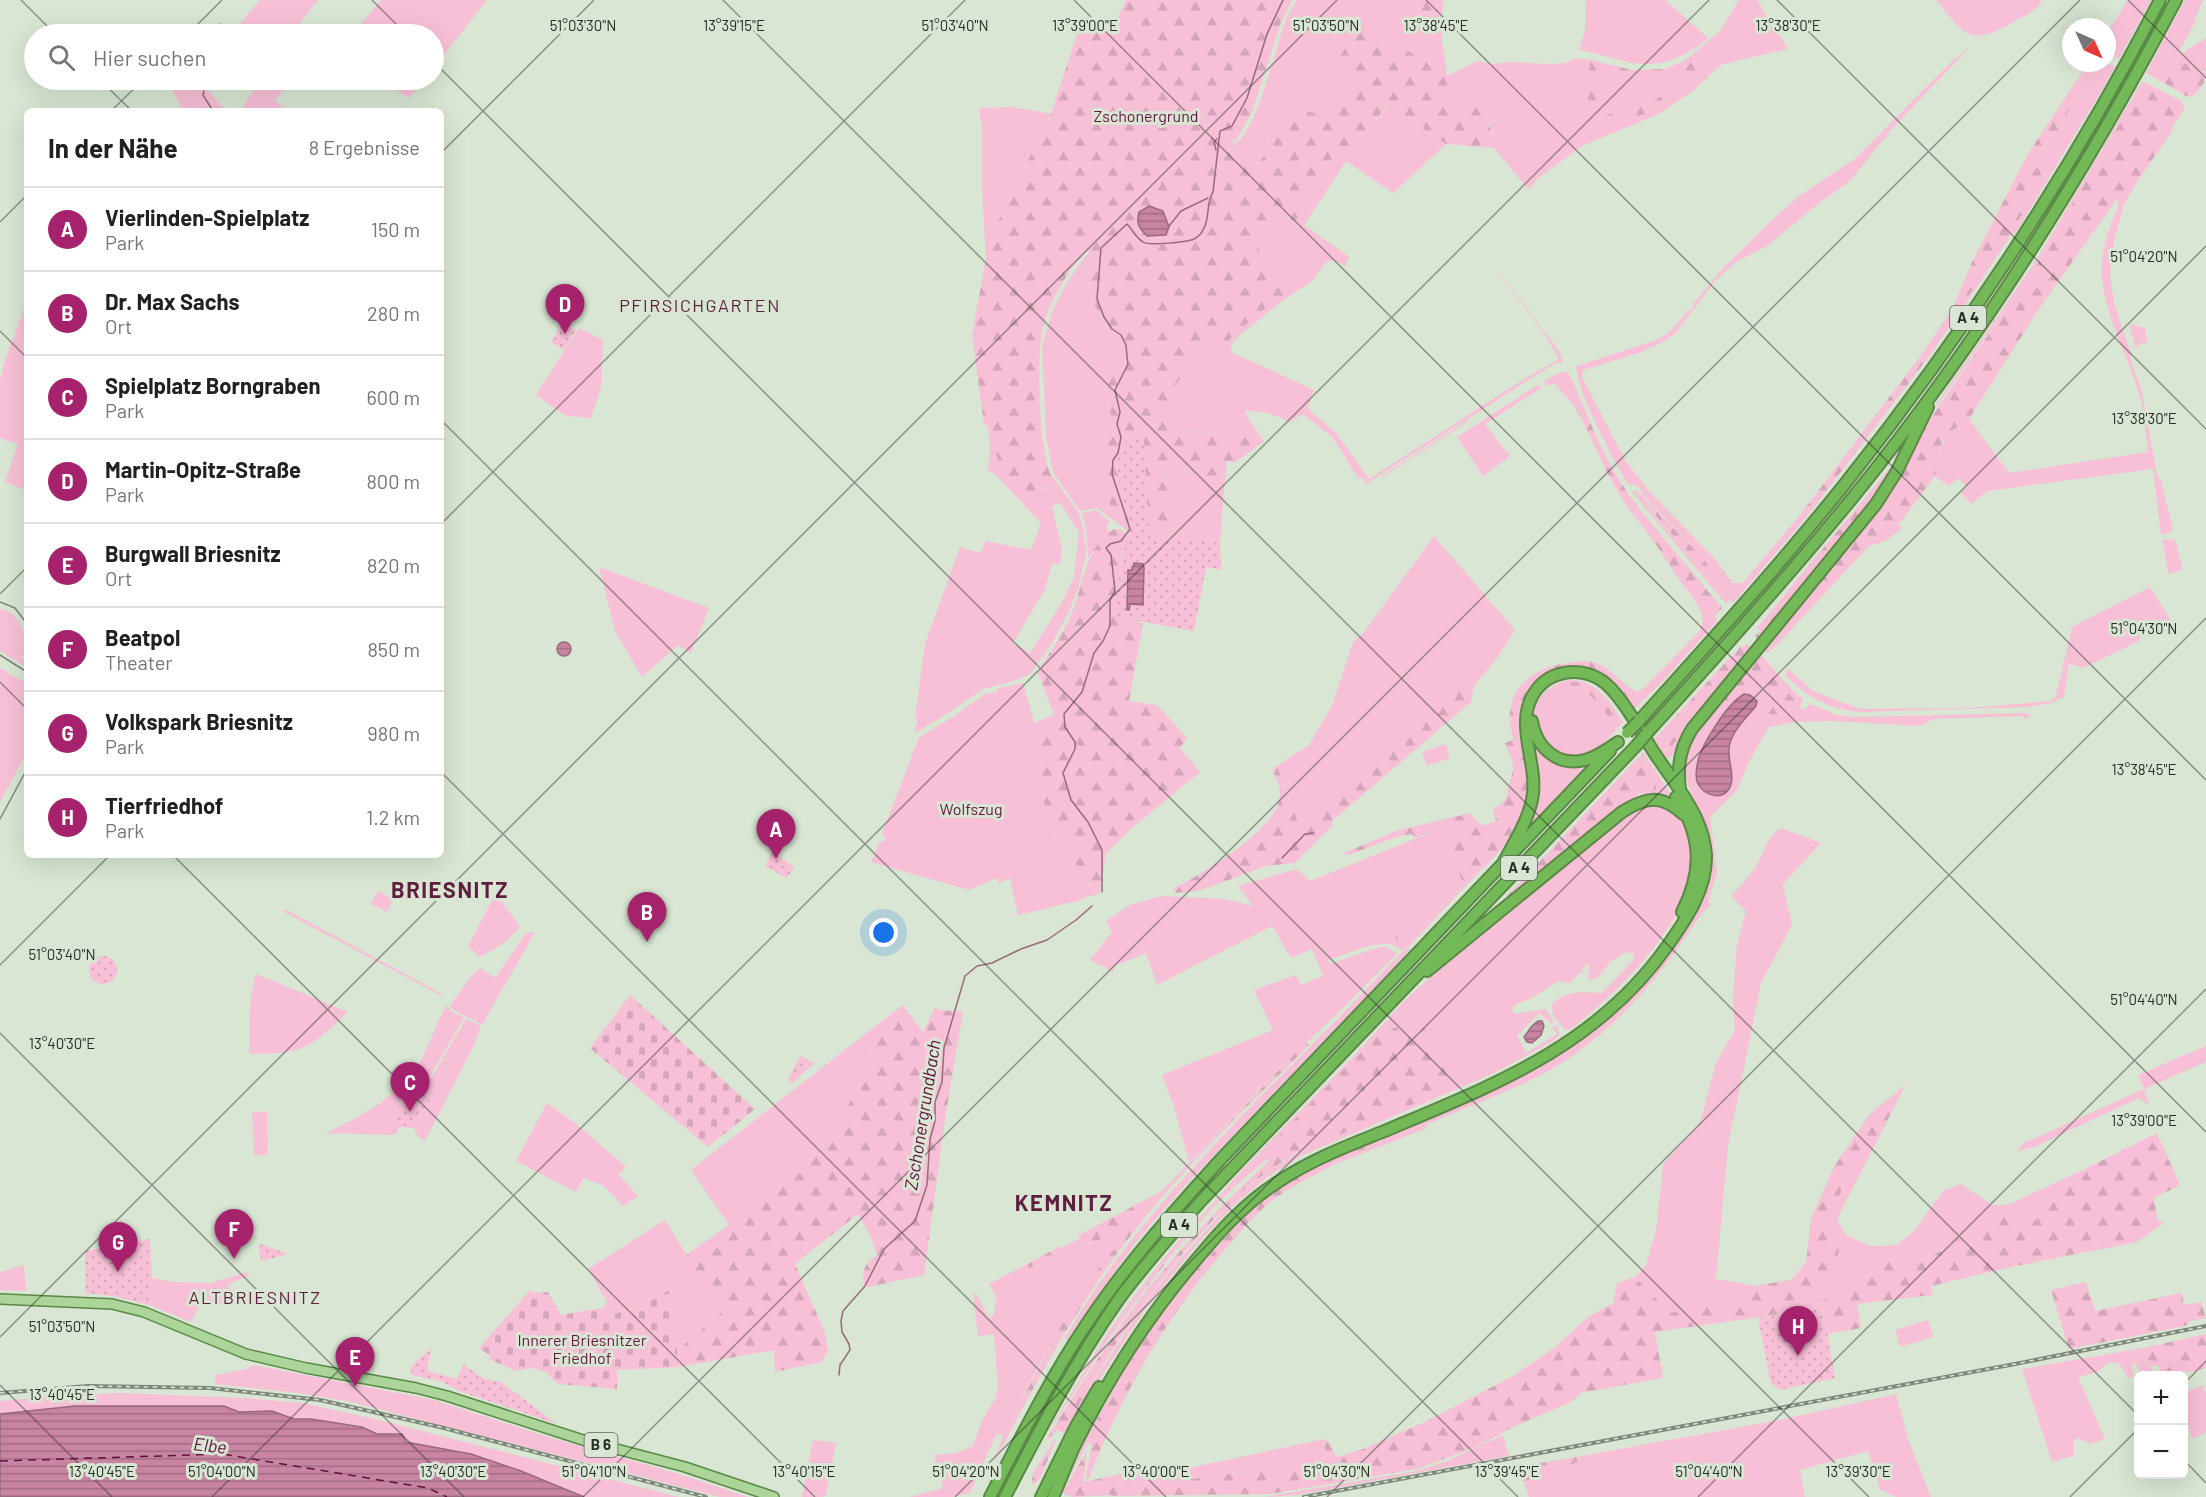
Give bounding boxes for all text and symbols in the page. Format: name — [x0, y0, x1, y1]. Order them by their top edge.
text: 51°03'30"N — [550, 16, 616, 34]
text: 13°39'15"E — [703, 16, 765, 34]
text: 51°03'40"N — [921, 16, 989, 34]
text: 13°39'00"E — [1052, 16, 1118, 34]
text: 51°03'50"N — [1293, 16, 1359, 34]
text: 13°38'45"E — [1403, 16, 1469, 34]
text: 13°38'30"E — [1755, 16, 1821, 34]
north arrow — [2062, 18, 2116, 72]
search box — [24, 24, 444, 90]
icon: search — [45, 41, 78, 74]
text: Hier suchen — [93, 44, 206, 70]
park label: Zschonergrund — [1094, 106, 1198, 125]
text: In der Nähe — [48, 132, 178, 163]
text: 8 Ergebnisse — [309, 135, 420, 159]
text: Vierlinden-Spielplatz — [105, 204, 309, 230]
text: A — [61, 217, 74, 241]
text: 150 m — [371, 217, 420, 241]
text: Park — [105, 230, 144, 254]
text: 51°04'20"N — [2110, 247, 2178, 265]
pin: D — [546, 284, 584, 334]
text: Dr. Max Sachs — [105, 288, 240, 314]
district label: PFIRSICHGARTEN — [619, 294, 781, 316]
text: B — [61, 301, 74, 325]
text: 280 m — [367, 301, 420, 325]
road number: A 4 — [1950, 306, 1986, 330]
text: Ort — [105, 314, 132, 338]
text: Spielplatz Borngraben — [105, 372, 321, 398]
text: C — [61, 385, 74, 409]
text: 600 m — [367, 385, 420, 409]
text: Park — [105, 398, 144, 422]
text: 13°38'30"E — [2111, 409, 2177, 427]
text: Martin-Opitz-Straße — [105, 456, 301, 482]
text: D — [61, 469, 74, 493]
text: 800 m — [366, 469, 420, 493]
text: Park — [105, 482, 144, 506]
text: Burgwall Briesnitz — [105, 540, 281, 566]
text: E — [62, 553, 73, 577]
text: 820 m — [367, 553, 420, 577]
text: Ort — [105, 566, 132, 590]
text: 51°04'30"N — [2110, 619, 2178, 637]
text: Beatpol — [105, 624, 180, 650]
text: F — [62, 637, 73, 661]
text: 850 m — [367, 637, 420, 661]
text: Theater — [105, 650, 173, 674]
text: Volkspark Briesnitz — [105, 708, 293, 734]
text: G — [61, 721, 74, 745]
text: 980 m — [367, 721, 420, 745]
text: Park — [105, 734, 144, 758]
text: 13°38'45"E — [2111, 760, 2177, 778]
text: Tierfriedhof — [105, 792, 223, 818]
park label: Wolfszug — [939, 799, 1003, 818]
text: H — [61, 805, 74, 829]
text: 1.2 km — [366, 805, 420, 829]
pin: A — [756, 810, 796, 859]
text: Park — [105, 818, 144, 842]
road number: A 4 — [1501, 856, 1537, 880]
district label: BRIESNITZ — [391, 876, 509, 902]
pin: B — [628, 892, 666, 942]
your location — [869, 918, 898, 947]
text: 51°03'40"N — [28, 945, 96, 963]
text: 51°04'40"N — [2110, 990, 2178, 1008]
text: 13°40'30"E — [29, 1034, 95, 1052]
water label: Zschonergrundbach — [899, 1038, 945, 1192]
pin: C — [390, 1062, 430, 1112]
text: 13°39'00"E — [2111, 1111, 2177, 1129]
district label: KEMNITZ — [1015, 1189, 1113, 1215]
pin: F — [214, 1210, 254, 1259]
road number: A 4 — [1161, 1213, 1197, 1237]
pin: G — [98, 1222, 138, 1272]
district label: ALTBRIESNITZ — [188, 1286, 322, 1308]
pin: H — [1778, 1306, 1818, 1356]
text: 51°03'50"N — [29, 1317, 95, 1335]
park label: Innerer Briesnitzer Friedhof — [517, 1330, 647, 1367]
pin: E — [336, 1338, 374, 1387]
map controls — [2134, 1371, 2188, 1479]
button: + — [2134, 1371, 2188, 1425]
text: 13°40'45"E — [29, 1385, 95, 1403]
button: − — [2134, 1425, 2188, 1479]
water label: Elbe — [192, 1432, 228, 1458]
road number: B 6 — [584, 1433, 618, 1457]
text: 13°40'45"E — [69, 1462, 135, 1480]
text: 51°04'00"N — [188, 1462, 256, 1480]
text: 13°40'30"E — [420, 1462, 486, 1480]
text: 51°04'10"N — [562, 1462, 626, 1480]
text: 13°40'15"E — [772, 1462, 836, 1480]
text: 51°04'20"N — [932, 1462, 1000, 1480]
text: 13°40'00"E — [1122, 1462, 1190, 1480]
text: 51°04'30"N — [1303, 1462, 1371, 1480]
text: 13°39'45"E — [1474, 1462, 1540, 1480]
text: 51°04'40"N — [1675, 1462, 1743, 1480]
text: 13°39'30"E — [1825, 1462, 1891, 1480]

